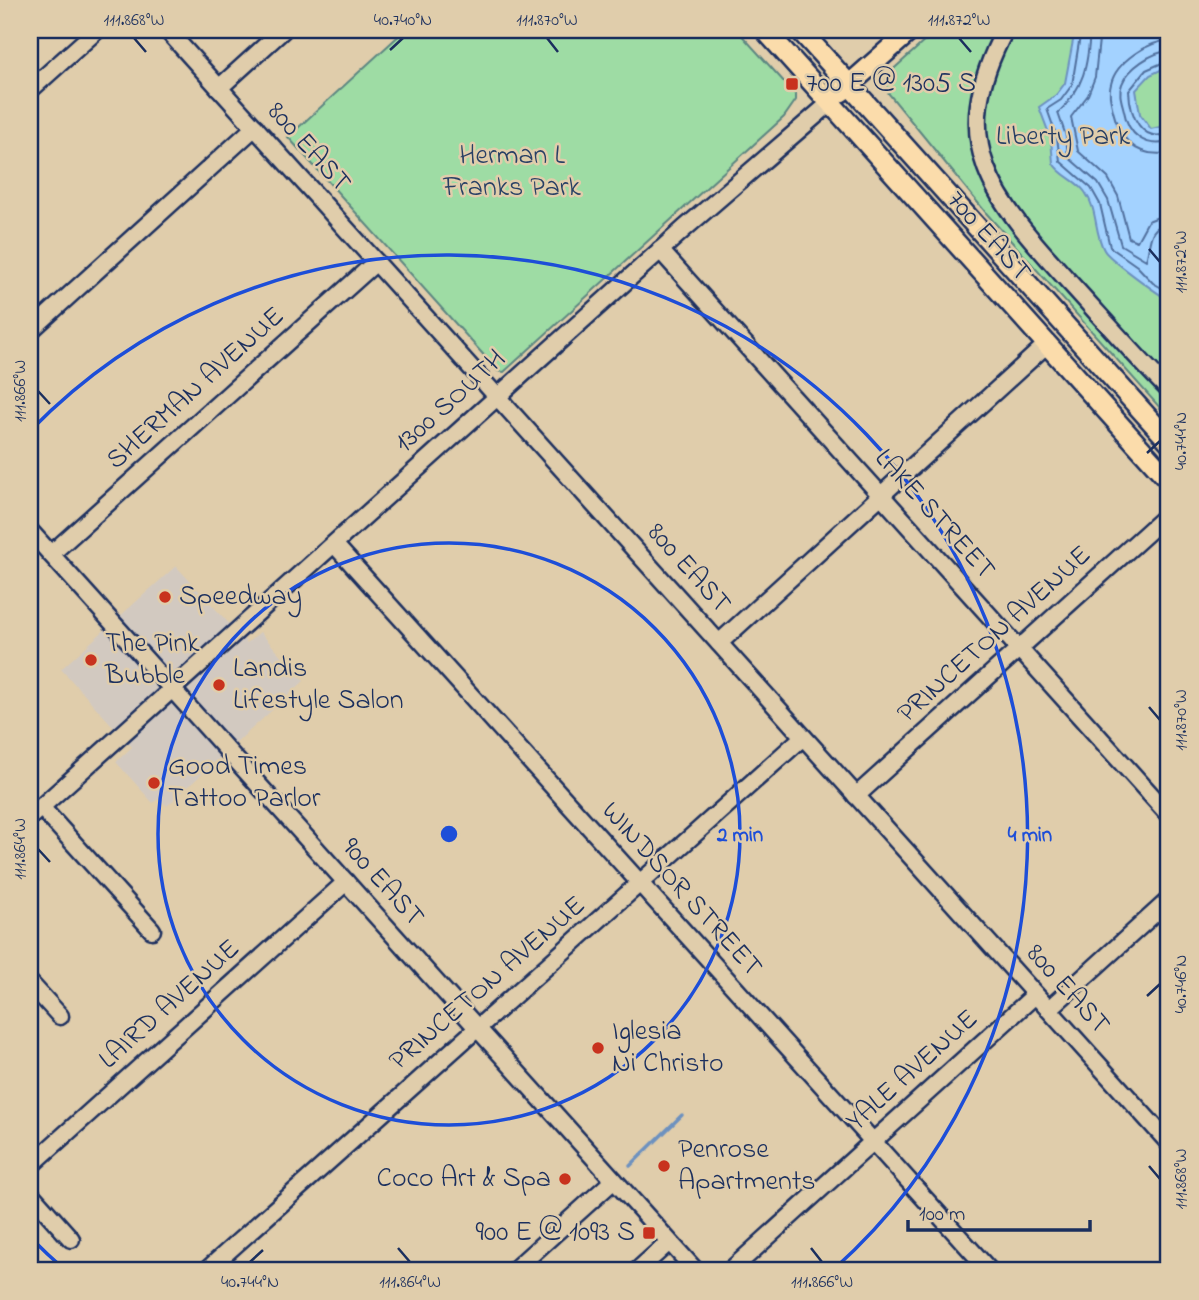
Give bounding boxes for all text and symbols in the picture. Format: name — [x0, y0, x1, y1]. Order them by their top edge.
text: 111.868°W — [103, 8, 165, 34]
text: 40.740°N — [374, 8, 432, 34]
text: 111.870°W — [516, 8, 578, 34]
text: 111.872°W — [928, 8, 990, 34]
place label: 700 E @ 1305 S — [806, 64, 976, 105]
marker: 700 E @ 1305 S — [784, 76, 800, 92]
street label: 800 EAST — [256, 93, 360, 203]
park label: Liberty Park — [996, 117, 1131, 158]
park label: Herman L Franks Park — [442, 136, 582, 209]
street label: 700 EAST — [936, 182, 1040, 292]
text: 111.872°W — [1169, 231, 1195, 293]
street label: SHERMAN AVENUE — [98, 298, 294, 480]
street label: 1300 SOUTH — [386, 341, 516, 463]
text: 111.866°W — [8, 360, 34, 422]
text: 40.744°N — [1169, 412, 1195, 470]
street label: LAKE STREET — [864, 440, 1004, 590]
street label: 800 EAST — [636, 514, 740, 624]
street label: PRINCETON AVENUE — [889, 536, 1101, 734]
place label: Speedway — [179, 577, 302, 618]
marker: Speedway — [157, 589, 173, 605]
place label: The Pink Bubble — [104, 624, 200, 697]
place label: Landis Lifestyle Salon — [233, 649, 404, 722]
marker: The Pink Bubble — [83, 652, 99, 668]
marker: Landis Lifestyle Salon — [211, 677, 227, 693]
text: 111.870°W — [1169, 689, 1195, 751]
place label: Good Times Tattoo Parlor — [168, 747, 321, 820]
marker: Good Times Tattoo Parlor — [146, 775, 162, 791]
street label: WINDSOR STREET — [591, 793, 771, 987]
text: 111.864°W — [8, 818, 34, 880]
text: 2 min — [716, 821, 763, 851]
text: 4 min — [1008, 821, 1052, 851]
centre of rings — [437, 822, 461, 846]
street label: 900 EAST — [331, 829, 433, 937]
street label: PRINCETON AVENUE — [381, 887, 595, 1081]
street label: LAIRD AVENUE — [90, 930, 250, 1080]
street label: 800 EAST — [1015, 935, 1119, 1045]
text: 40.746°N — [1169, 955, 1195, 1013]
street label: YALE AVENUE — [838, 1000, 988, 1142]
place label: Iglesia Ni Christo — [612, 1012, 724, 1085]
marker: Iglesia Ni Christo — [590, 1040, 606, 1056]
place label: Penrose Apartments — [678, 1130, 815, 1203]
text: 111.868°W — [1169, 1148, 1195, 1210]
marker: Penrose Apartments — [656, 1158, 672, 1174]
place label: Coco Art & Spa — [377, 1159, 551, 1200]
marker: Coco Art & Spa — [557, 1171, 573, 1187]
scale bar — [908, 1188, 1090, 1232]
text: 100 m — [919, 1200, 965, 1230]
place label: 900 E @ 1093 S — [476, 1213, 635, 1254]
marker: 900 E @ 1093 S — [641, 1225, 657, 1241]
text: 40.744°N — [221, 1270, 279, 1296]
text: 111.864°W — [379, 1270, 441, 1296]
text: 111.866°W — [791, 1270, 853, 1296]

